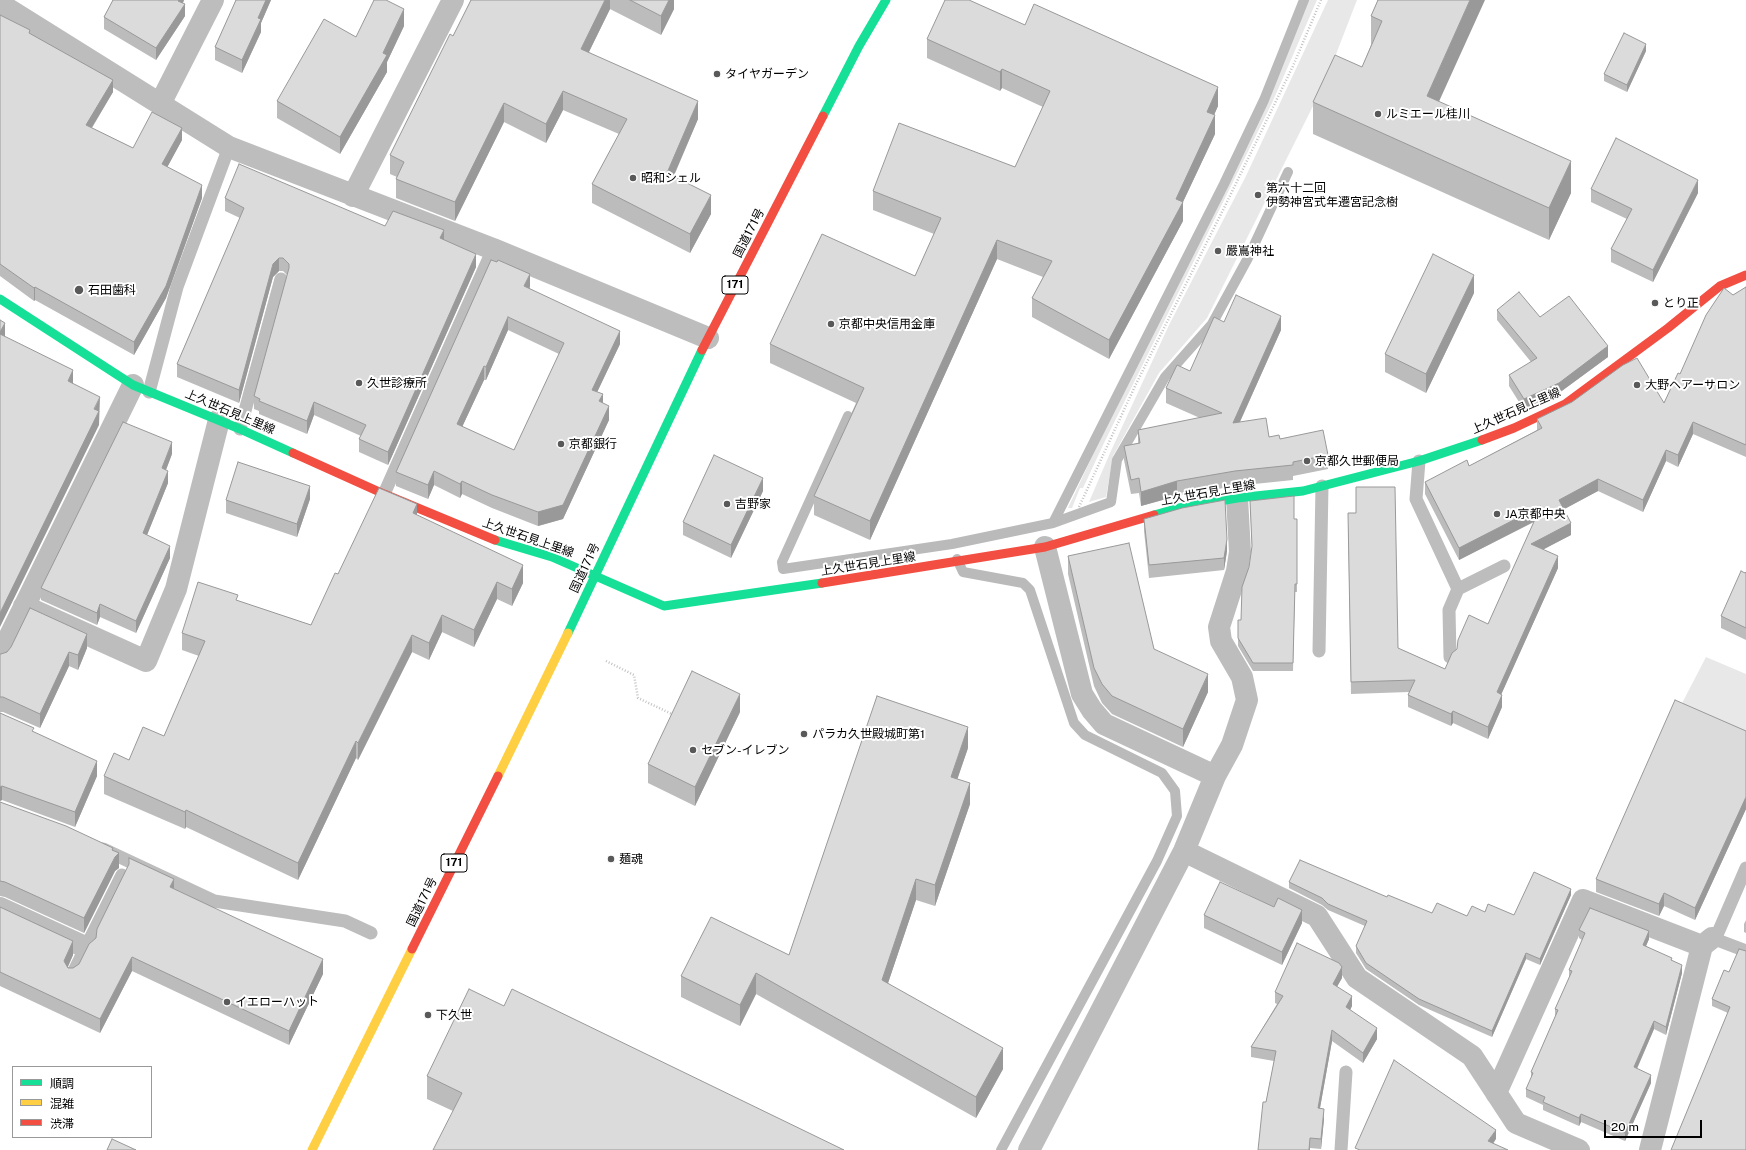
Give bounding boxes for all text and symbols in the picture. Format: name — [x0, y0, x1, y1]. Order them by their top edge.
place label: タイヤガーデン — [725, 67, 809, 81]
marker: タイヤガーデン — [712, 69, 722, 79]
place label: ルミエール桂川 — [1386, 107, 1470, 121]
marker: ルミエール桂川 — [1373, 109, 1383, 119]
place label: 昭和シェル — [641, 171, 701, 185]
marker: 昭和シェル — [628, 173, 638, 183]
place label: 第六十二回 伊勢神宮式年遷宮記念樹 — [1266, 181, 1398, 209]
marker: 第六十二回 伊勢神宮式年遷宮記念樹 — [1253, 190, 1263, 200]
street label: 国道171号 — [731, 206, 767, 260]
place label: 嚴嶌神社 — [1226, 244, 1274, 258]
marker: 嚴嶌神社 — [1213, 246, 1223, 256]
road number: 171 — [722, 276, 748, 294]
place label: 石田歯科 — [88, 283, 136, 297]
marker: 石田歯科 — [73, 284, 85, 296]
place label: とり正 — [1663, 296, 1699, 310]
marker: とり正 — [1650, 298, 1660, 308]
place label: 京都中央信用金庫 — [839, 317, 935, 331]
marker: 京都中央信用金庫 — [826, 319, 836, 329]
place label: 久世診療所 — [367, 376, 427, 390]
marker: 久世診療所 — [354, 378, 364, 388]
place label: 大野ヘアーサロン — [1645, 378, 1740, 392]
marker: 大野ヘアーサロン — [1632, 380, 1642, 390]
street label: 上久世石見上里線 — [1469, 385, 1563, 437]
street label: 上久世石見上里線 — [183, 387, 277, 437]
place label: 京都銀行 — [569, 437, 617, 451]
marker: 京都銀行 — [556, 439, 566, 449]
place label: 京都久世郵便局 — [1315, 454, 1399, 468]
marker: 京都久世郵便局 — [1302, 456, 1312, 466]
street label: 上久世石見上里線 — [1159, 478, 1257, 508]
place label: 吉野家 — [735, 497, 771, 511]
marker: 吉野家 — [722, 499, 732, 509]
place label: JA京都中央 — [1505, 507, 1566, 521]
marker: JA京都中央 — [1492, 509, 1502, 519]
street label: 上久世石見上里線 — [480, 516, 576, 560]
street label: 国道171号 — [567, 541, 603, 595]
street label: 上久世石見上里線 — [819, 549, 917, 579]
place label: パラカ久世殿城町第1 — [812, 727, 925, 741]
marker: パラカ久世殿城町第1 — [799, 729, 809, 739]
place label: セブン-イレブン — [701, 743, 790, 757]
marker: セブン-イレブン — [688, 745, 698, 755]
place label: 麺魂 — [619, 852, 643, 866]
road number: 171 — [441, 854, 467, 872]
marker: 麺魂 — [606, 854, 616, 864]
street label: 国道171号 — [404, 875, 440, 929]
place label: イエローハット — [235, 995, 319, 1009]
marker: イエローハット — [222, 997, 232, 1007]
place label: 下久世 — [436, 1008, 472, 1022]
marker: 下久世 — [423, 1010, 433, 1020]
legend — [12, 1066, 152, 1138]
text: 順調 — [50, 1077, 74, 1091]
text: 混雑 — [50, 1097, 74, 1111]
scale bar — [1606, 1112, 1704, 1138]
text: 渋滞 — [50, 1117, 74, 1131]
text: 20 m — [1611, 1120, 1639, 1134]

